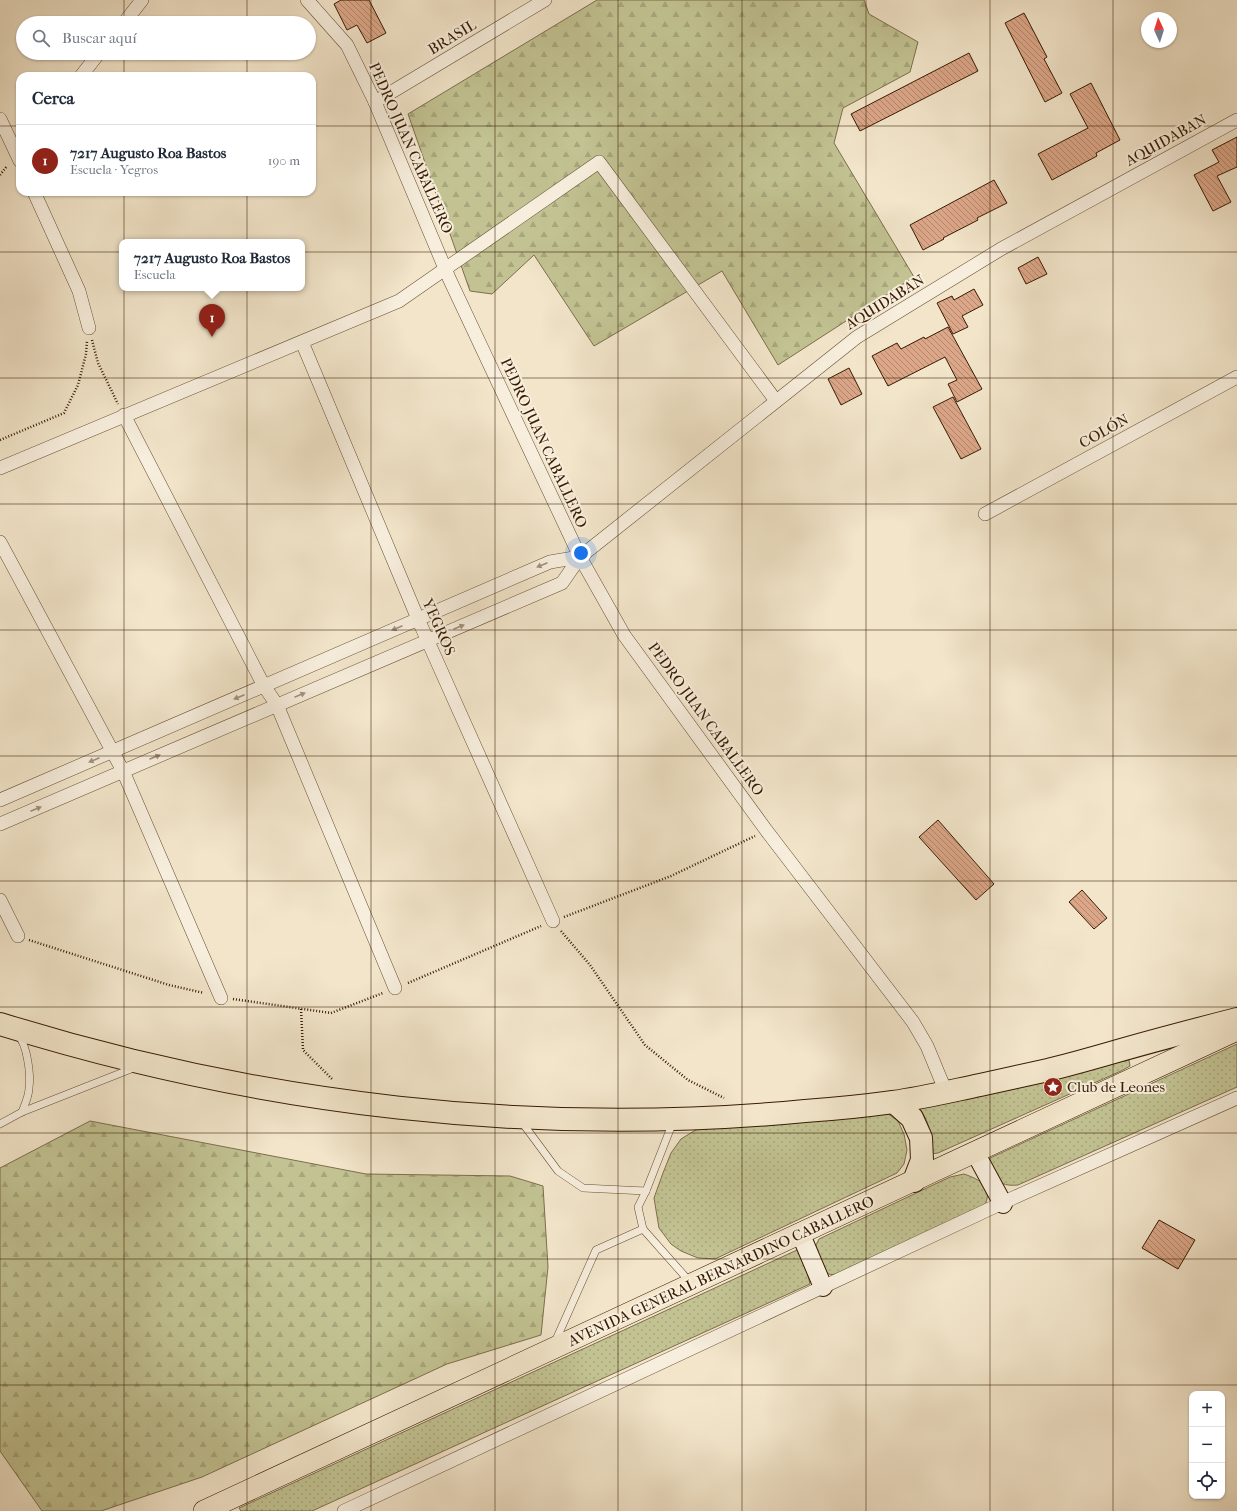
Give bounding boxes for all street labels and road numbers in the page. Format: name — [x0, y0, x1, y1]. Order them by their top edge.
street label: BRASIL — [425, 16, 479, 58]
street label: PEDRO JUAN CABALLERO — [365, 60, 457, 236]
street label: AQUIDABAN — [1121, 110, 1210, 170]
street label: AQUIDABAN — [841, 270, 928, 334]
street label: PEDRO JUAN CABALLERO — [497, 355, 591, 531]
street label: COLÓN — [1076, 410, 1132, 452]
street label: YEGROS — [418, 595, 460, 658]
street label: PEDRO JUAN CABALLERO — [644, 639, 768, 799]
street label: AVENIDA GENERAL BERNARDINO CABALLERO — [564, 1192, 877, 1351]

